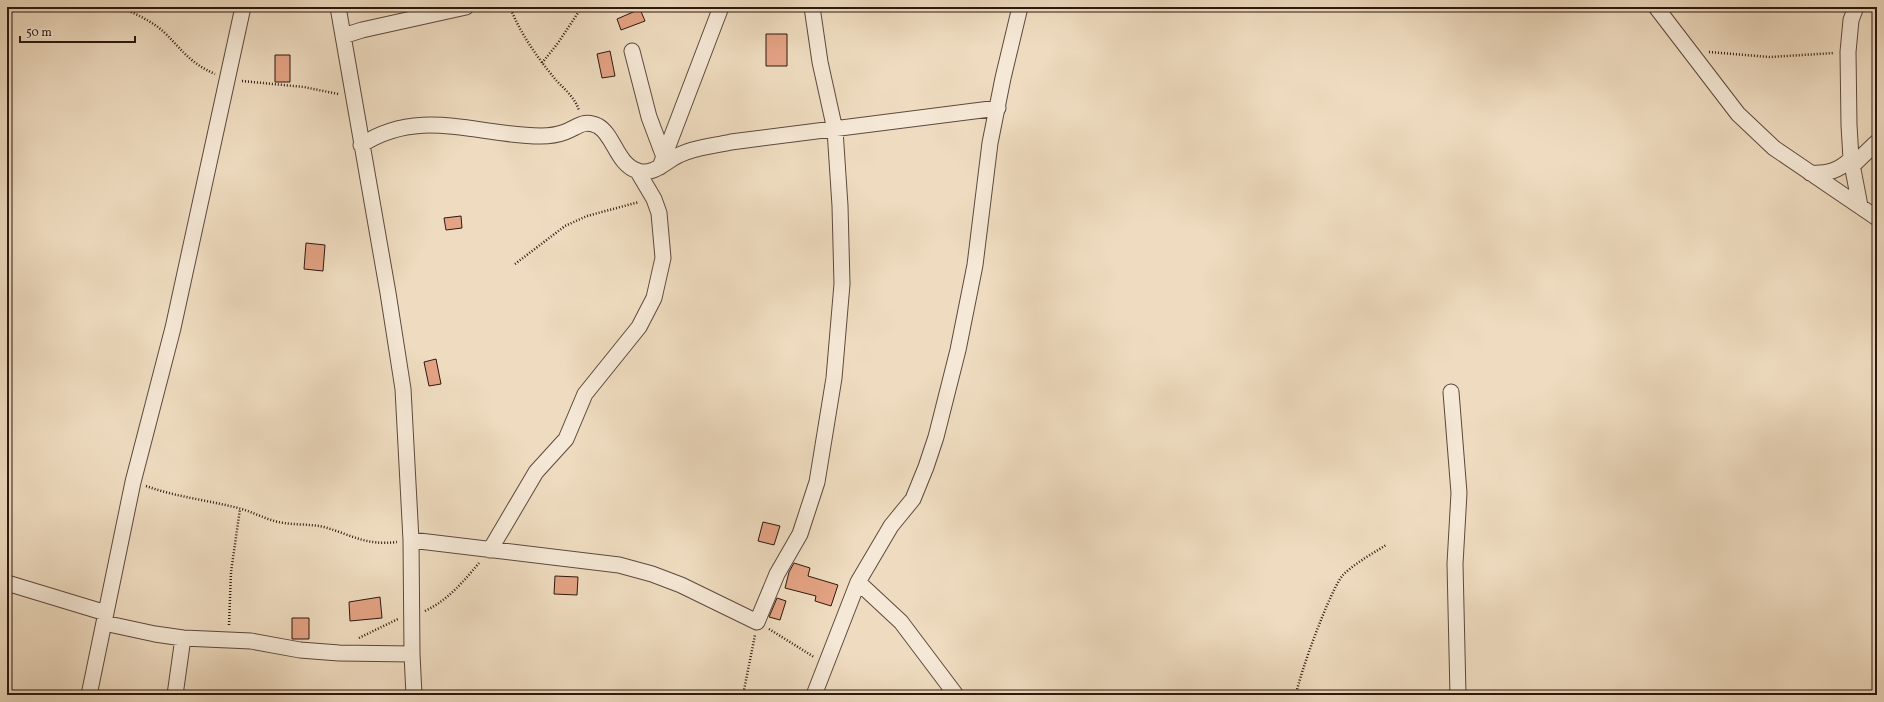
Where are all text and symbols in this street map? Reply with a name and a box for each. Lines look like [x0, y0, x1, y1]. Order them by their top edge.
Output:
scale bar [20, 18, 135, 44]
text: 50 m [26, 25, 52, 41]

